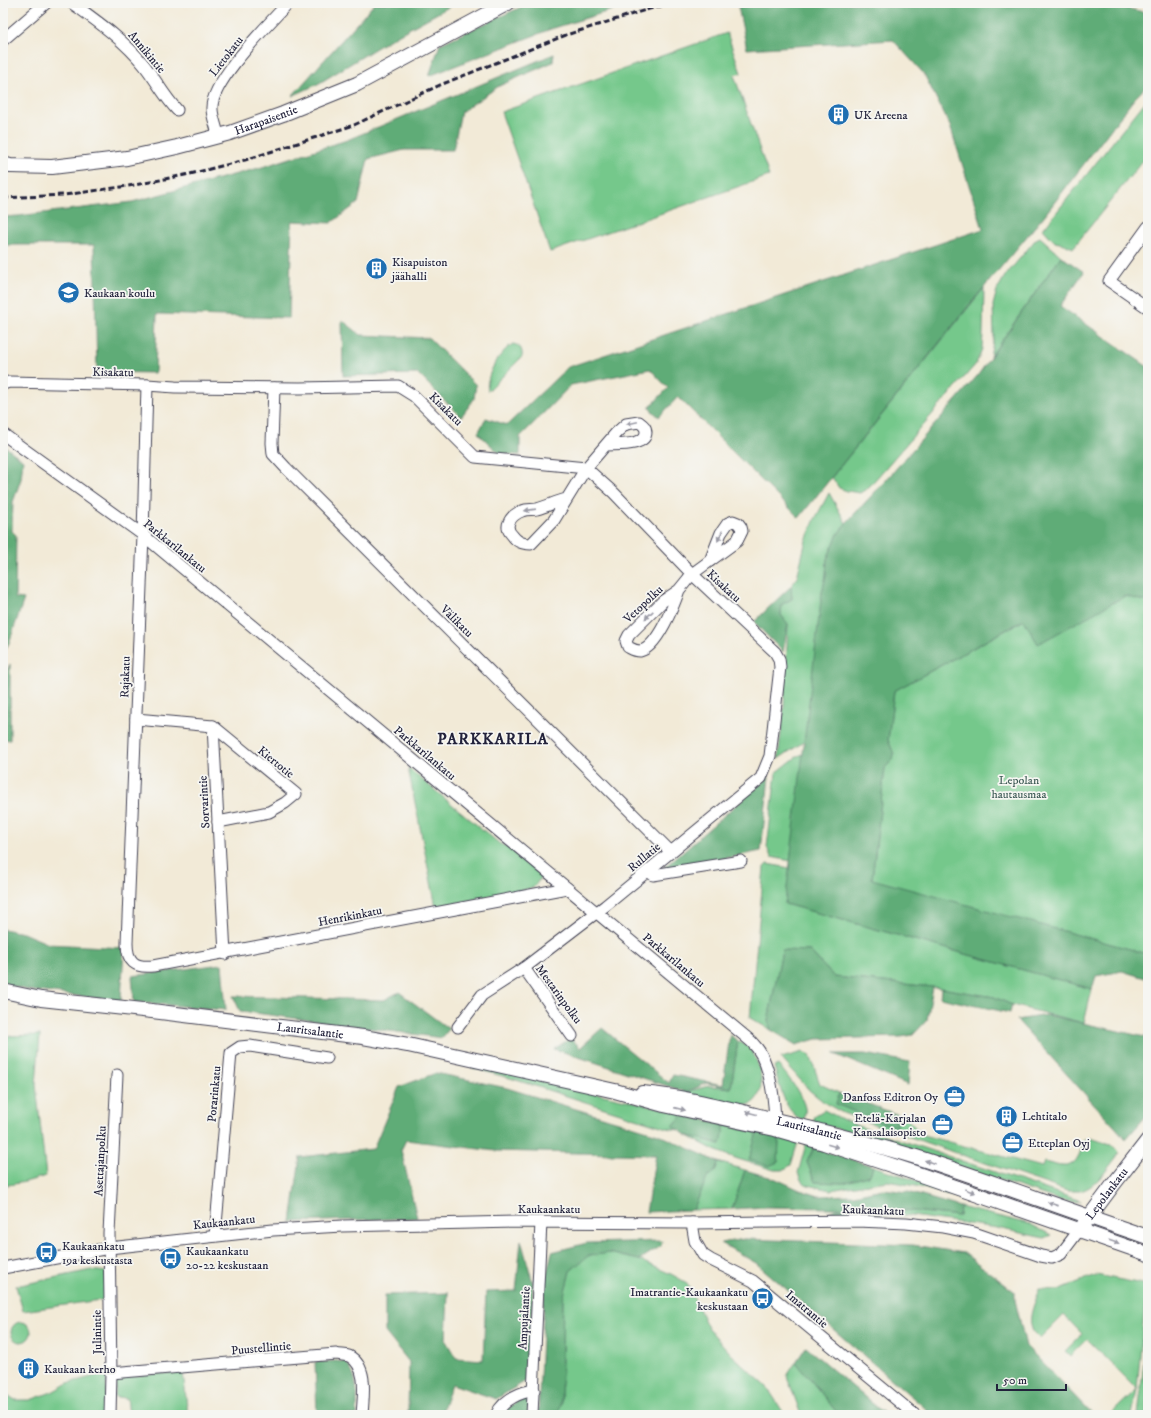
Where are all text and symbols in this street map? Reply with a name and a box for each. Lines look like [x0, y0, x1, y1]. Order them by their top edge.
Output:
street label: Annikintie [125, 28, 169, 76]
street label: Lietokatu [206, 33, 247, 79]
street label: Harapaisentie [232, 102, 300, 139]
building icon: UK Areena [825, 102, 851, 128]
place label: UK Areena [854, 108, 909, 123]
place label: Kisapuiston jäähalli [390, 255, 448, 284]
building icon: Kisapuiston jäähalli [363, 256, 389, 282]
school or university icon: Kaukaan koulu [55, 280, 81, 306]
place label: Kaukaan koulu [84, 286, 155, 301]
street label: Kisakatu [92, 365, 134, 380]
street label: Kisakatu [426, 389, 466, 429]
one-way arrow [626, 420, 639, 426]
one-way arrow [524, 507, 536, 513]
street label: Parkkarilankatu [140, 516, 209, 576]
one-way arrow [717, 530, 723, 542]
street label: Kisakatu [703, 567, 744, 606]
street label: Vetopolku [620, 582, 666, 627]
street label: Välikatu [436, 601, 476, 641]
one-way arrow [644, 610, 654, 620]
street label: Rajakatu [117, 656, 134, 698]
street label: Parkkarilankatu [390, 723, 459, 784]
district label: PARKKARILA [437, 729, 549, 749]
street label: Kiertotie [254, 743, 297, 782]
park label: Lepolan hautausmaa [991, 773, 1047, 802]
street label: Sorvarintie [196, 775, 213, 829]
street label: Rullatie [625, 839, 664, 875]
street label: Henrikinkatu [317, 903, 383, 930]
street label: Parkkarilankatu [639, 930, 708, 991]
street label: Mestarinpolku [532, 962, 585, 1027]
street label: Lauritsalantie [276, 1019, 344, 1043]
street label: Porarinkatu [205, 1065, 224, 1123]
office icon: Danfoss Editron Oy [941, 1084, 967, 1110]
place label: Danfoss Editron Oy [843, 1090, 938, 1105]
building icon: Lehtitalo [993, 1103, 1019, 1129]
one-way arrow [674, 1107, 686, 1113]
place label: Lehtitalo [1022, 1109, 1067, 1124]
one-way arrow [744, 1110, 757, 1116]
place label: Etelä-Karjalan Kansalaisopisto [853, 1111, 927, 1140]
office icon: Etelä-Karjalan Kansalaisopisto [929, 1112, 955, 1138]
street label: Lauritsalantie [775, 1114, 843, 1144]
street label: Asettajanpolku [91, 1125, 110, 1197]
office icon: Etteplan Oyj [1000, 1130, 1026, 1156]
place label: Etteplan Oyj [1028, 1136, 1090, 1151]
one-way arrow [828, 1143, 840, 1149]
one-way arrow [924, 1159, 936, 1165]
street label: Lepolankatu [1083, 1165, 1132, 1223]
one-way arrow [964, 1189, 976, 1195]
one-way arrow [1047, 1201, 1059, 1207]
street label: Kaukaankatu [518, 1202, 580, 1217]
street label: Kaukaankatu [842, 1202, 905, 1219]
street label: Kaukaankatu [192, 1212, 256, 1233]
place label: Kaukaankatu 19a keskustasta [62, 1239, 133, 1268]
one-way arrow [1108, 1239, 1120, 1245]
bus stop icon: Kaukaankatu 19a keskustasta [34, 1240, 60, 1266]
place label: Kaukaankatu 20-22 keskustaan [186, 1244, 269, 1273]
bus stop icon: Kaukaankatu 20-22 keskustaan [157, 1245, 183, 1271]
place label: Imatrantie-Kaukaankatu keskustaan [630, 1285, 749, 1314]
street label: Ampujalantie [515, 1286, 534, 1350]
bus stop icon: Imatrantie-Kaukaankatu keskustaan [750, 1286, 776, 1312]
street label: Imatrantie [782, 1287, 831, 1331]
street label: Julinintie [90, 1310, 105, 1355]
street label: Puustellintie [231, 1338, 292, 1359]
building icon: Kaukaan kerho [16, 1356, 42, 1382]
place label: Kaukaan kerho [44, 1362, 116, 1377]
scale bar [997, 1366, 1066, 1392]
text: 50 m [1003, 1373, 1027, 1388]

